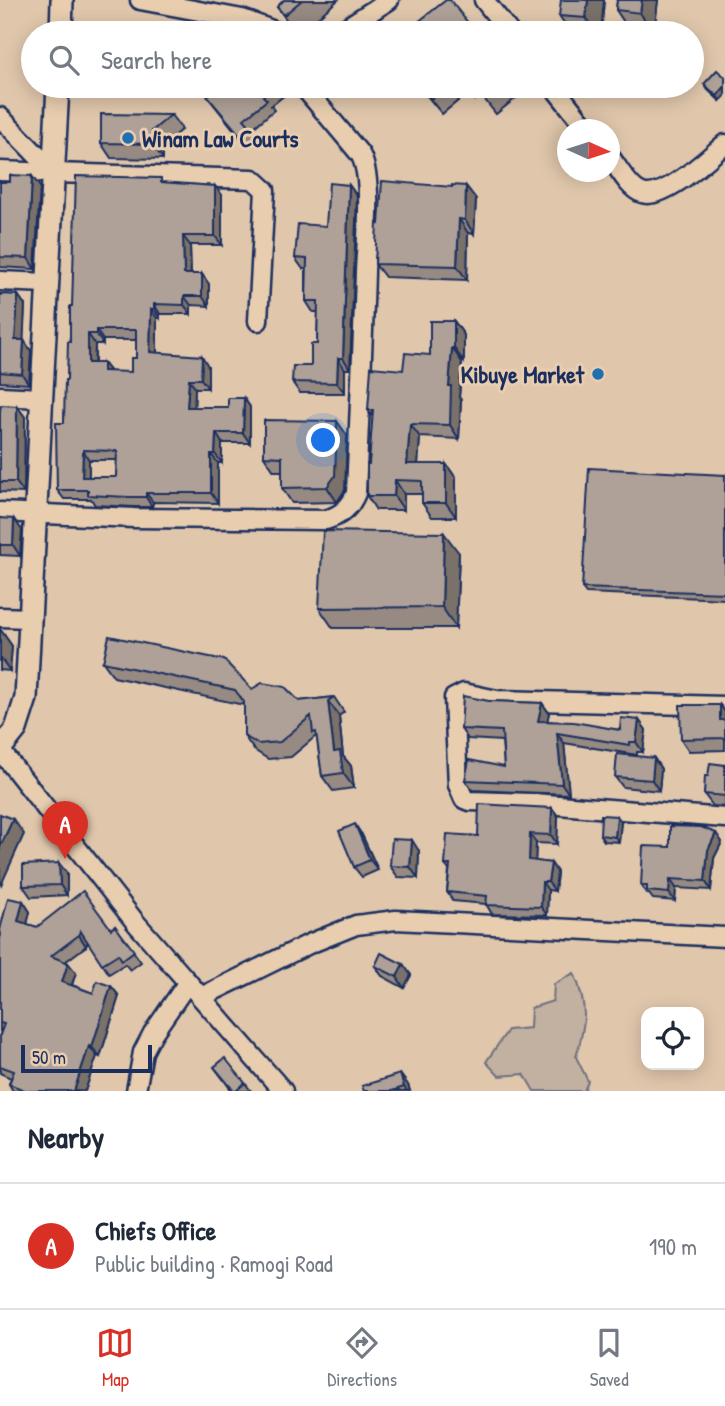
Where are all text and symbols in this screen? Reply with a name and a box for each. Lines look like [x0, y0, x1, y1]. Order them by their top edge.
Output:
search box [21, 21, 704, 98]
icon: search [45, 41, 83, 79]
text: Search here [101, 42, 212, 77]
north arrow [557, 119, 620, 182]
place label: Winam Law Courts [142, 122, 298, 154]
marker: Winam Law Courts [120, 130, 136, 146]
place label: Kibuye Market [461, 358, 585, 391]
marker: Kibuye Market [590, 366, 606, 382]
your location [306, 423, 340, 457]
pin: A [42, 801, 88, 859]
map controls [641, 1007, 704, 1070]
button: locate [641, 1007, 704, 1070]
scale bar [21, 1042, 152, 1074]
text: 50 m [32, 1044, 66, 1070]
text: Nearby [28, 1117, 104, 1157]
text: Chiefs Office [95, 1213, 216, 1248]
text: A [45, 1231, 57, 1262]
text: 190 m [649, 1231, 697, 1262]
text: Public building · Ramogi Road [95, 1248, 333, 1279]
tab: Map [96, 1324, 134, 1392]
tab: Directions [327, 1324, 397, 1392]
tab: Saved [590, 1324, 629, 1392]

